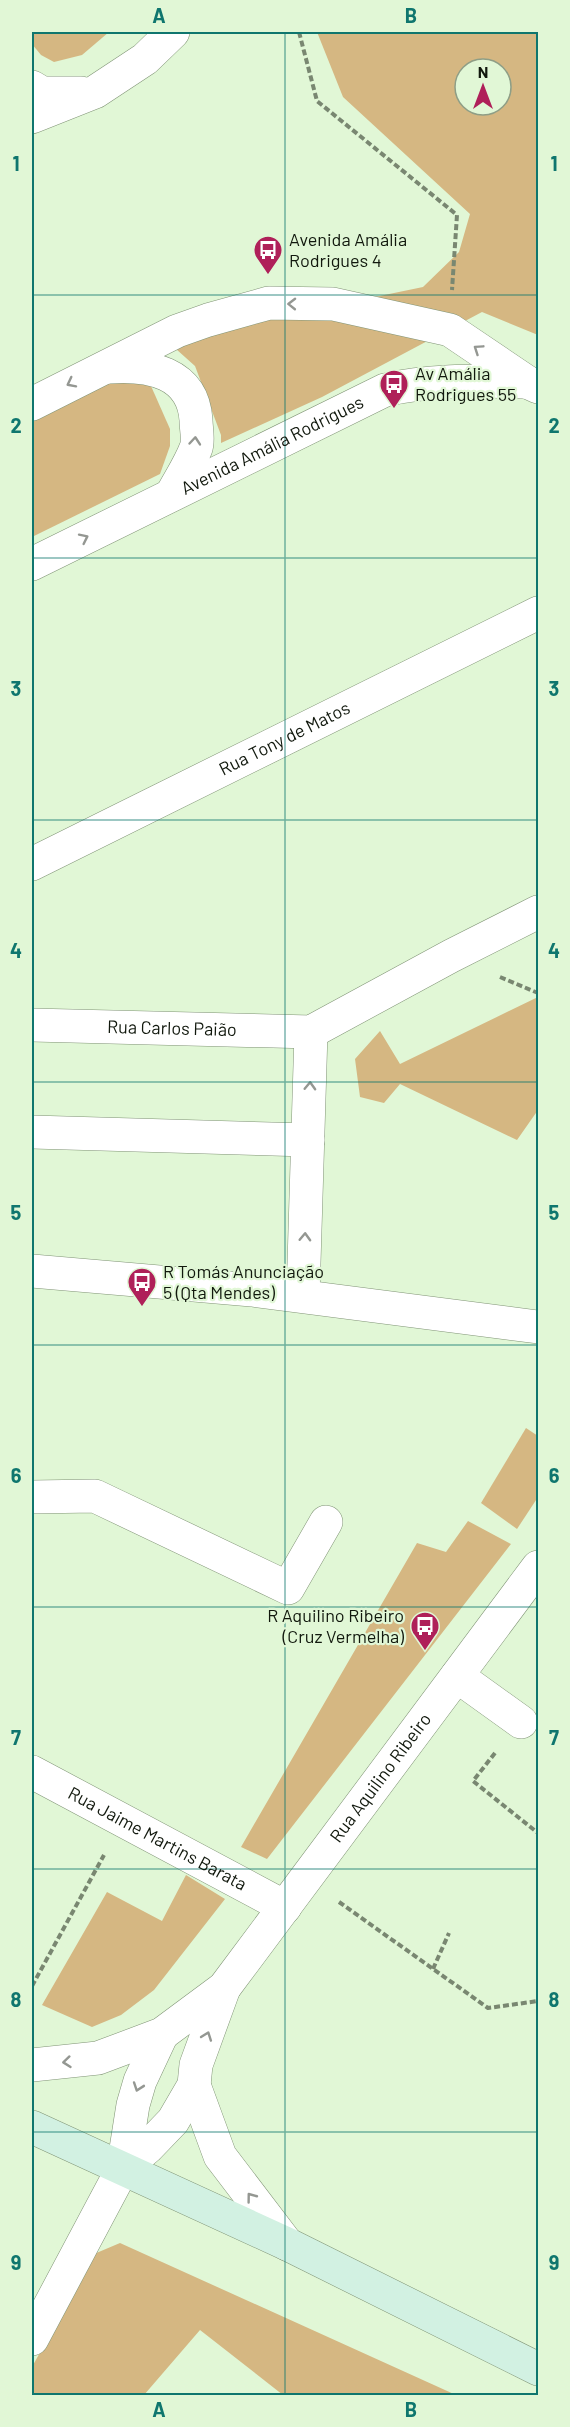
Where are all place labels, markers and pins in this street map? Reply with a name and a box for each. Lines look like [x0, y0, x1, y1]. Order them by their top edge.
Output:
place label: Avenida Amália Rodrigues 4 [289, 228, 407, 271]
bus stop icon: Avenida Amália Rodrigues 4 [252, 234, 284, 276]
place label: Av Amália Rodrigues 55 [415, 362, 516, 405]
bus stop icon: Av Amália Rodrigues 55 [378, 368, 410, 410]
place label: R Tomás Anunciação 5 (Qta Mendes) [163, 1260, 324, 1303]
bus stop icon: R Tomás Anunciação 5 (Qta Mendes) [126, 1266, 158, 1308]
place label: R Aquilino Ribeiro (Cruz Vermelha) [267, 1604, 404, 1647]
bus stop icon: R Aquilino Ribeiro (Cruz Vermelha) [409, 1610, 441, 1652]

